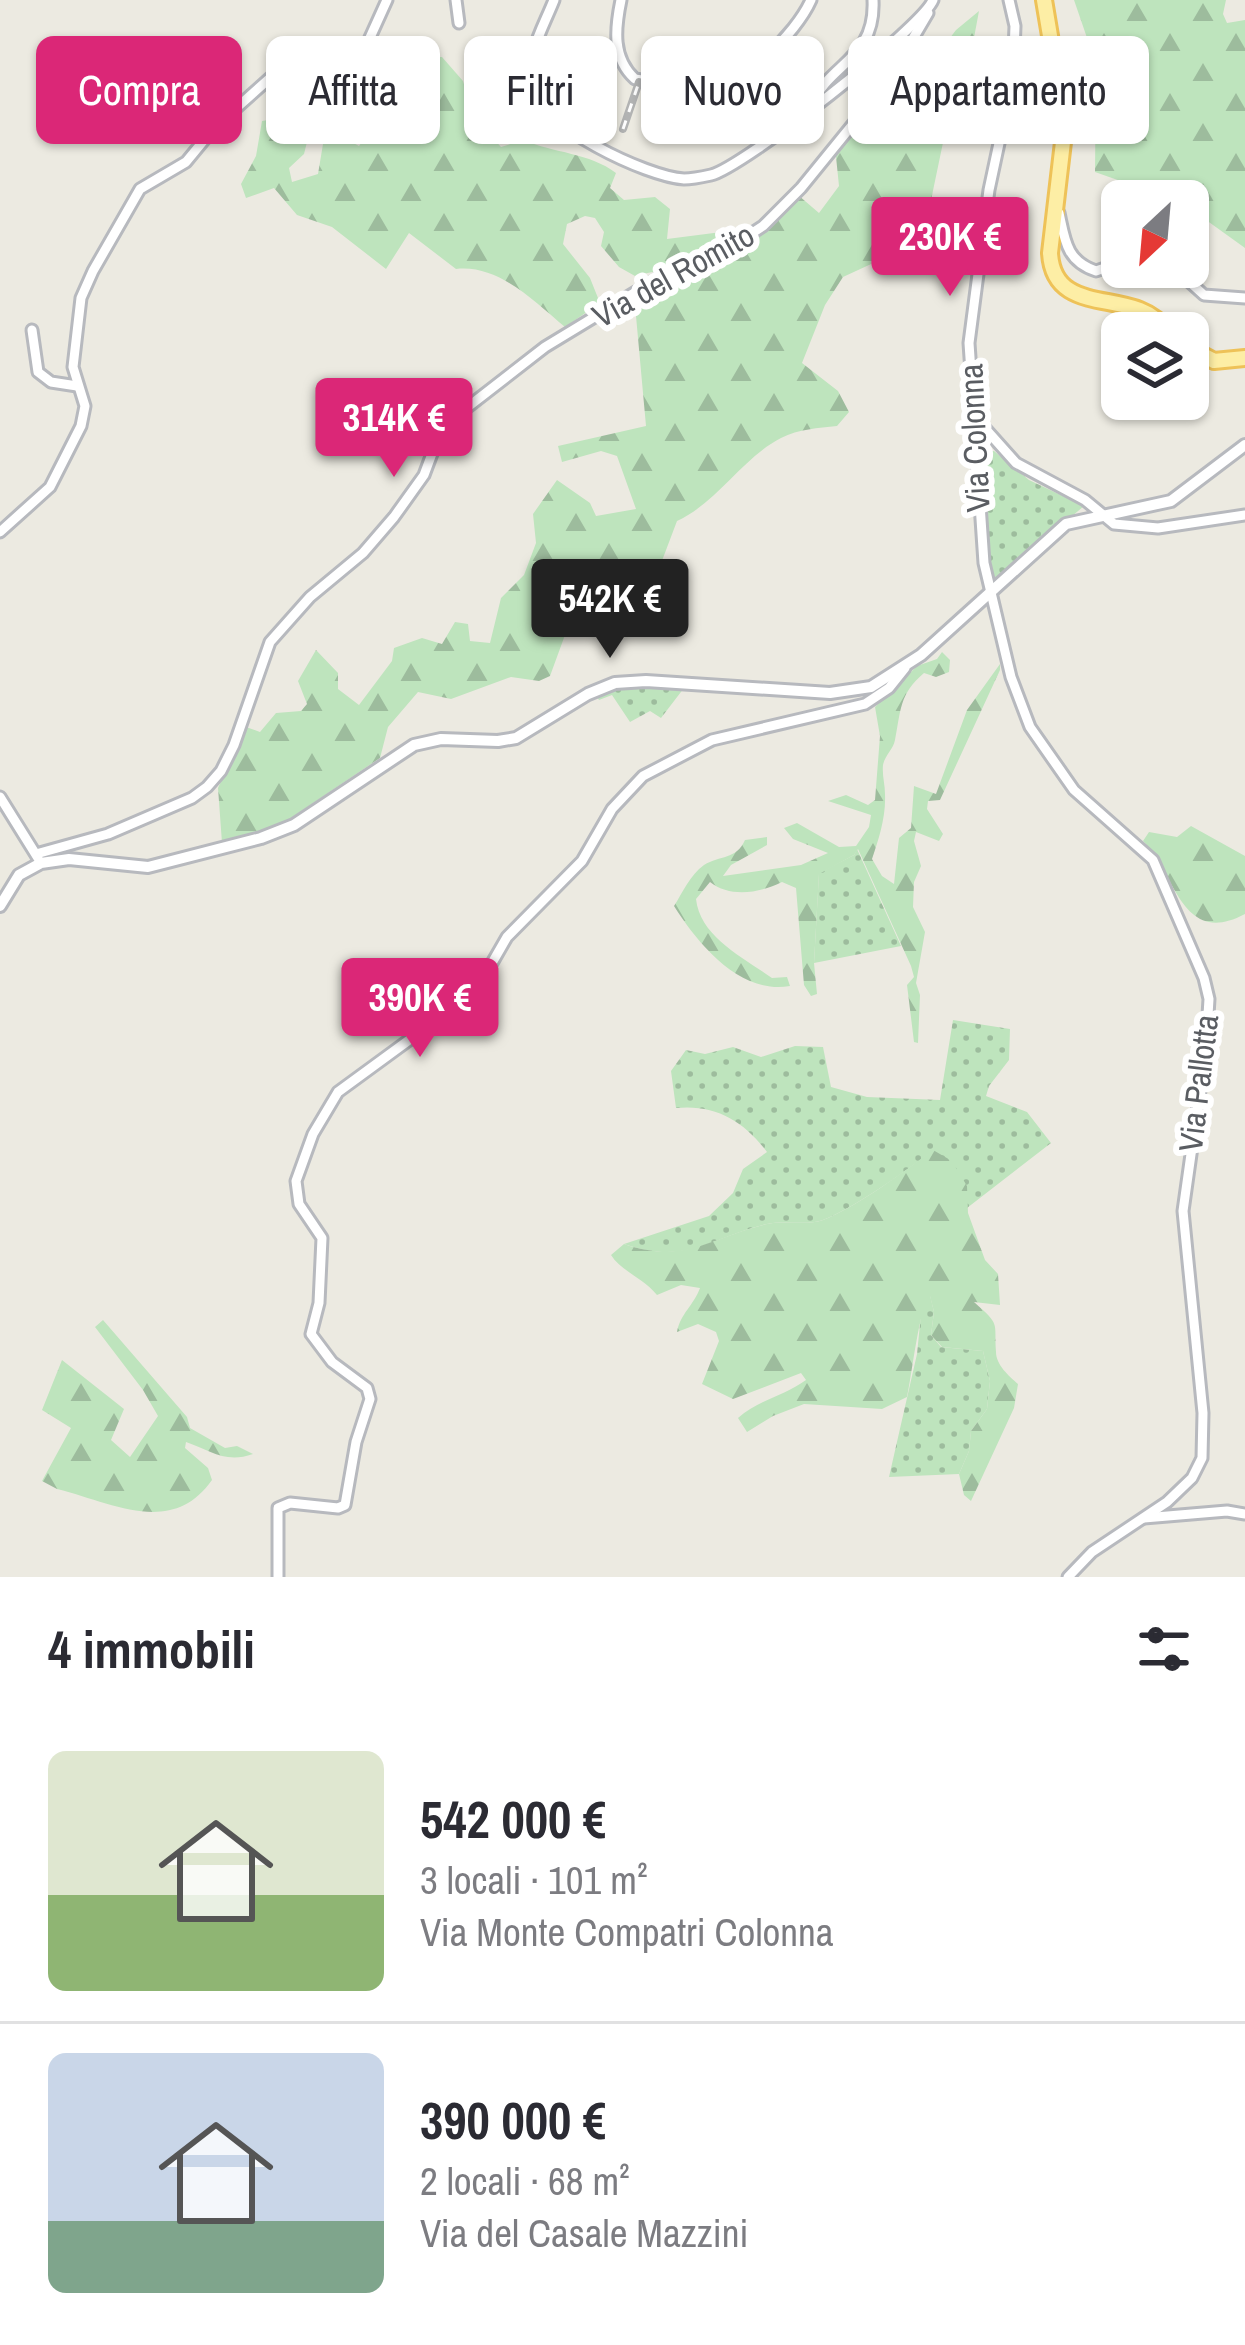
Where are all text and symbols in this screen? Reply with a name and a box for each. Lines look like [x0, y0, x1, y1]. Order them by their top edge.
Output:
chip: Compra [36, 36, 242, 144]
chip: Affitta [266, 36, 440, 144]
chip: Filtri [464, 36, 617, 144]
chip: Nuovo [641, 36, 824, 144]
chip: Appartamento [848, 36, 1149, 144]
north arrow [1101, 180, 1209, 288]
map controls [1101, 180, 1209, 420]
pin: 230K € [852, 197, 1048, 299]
text: 230K € [898, 210, 1002, 262]
street label: Via del Romito [584, 212, 762, 338]
button: layers [1101, 312, 1209, 420]
street label: Via Colonna [948, 363, 1000, 513]
pin: 314K € [296, 378, 492, 480]
text: 314K € [342, 391, 446, 443]
pin: 542K € [512, 559, 708, 661]
text: 542K € [558, 572, 662, 624]
pin: 390K € [322, 958, 518, 1060]
text: 390K € [368, 971, 472, 1023]
street label: Via Pallotta [1168, 1012, 1228, 1154]
text: 4 immobili [48, 1615, 255, 1684]
icon: filters [1131, 1616, 1197, 1682]
text: 542 000 € [420, 1785, 606, 1854]
icon: home [144, 1799, 288, 1943]
text: 3 locali · 101 m² [420, 1854, 648, 1906]
text: Via Monte Compatri Colonna [420, 1906, 834, 1958]
text: 390 000 € [420, 2086, 606, 2155]
icon: home [144, 2101, 288, 2245]
text: 2 locali · 68 m² [420, 2155, 630, 2207]
text: Via del Casale Mazzini [420, 2207, 748, 2259]

